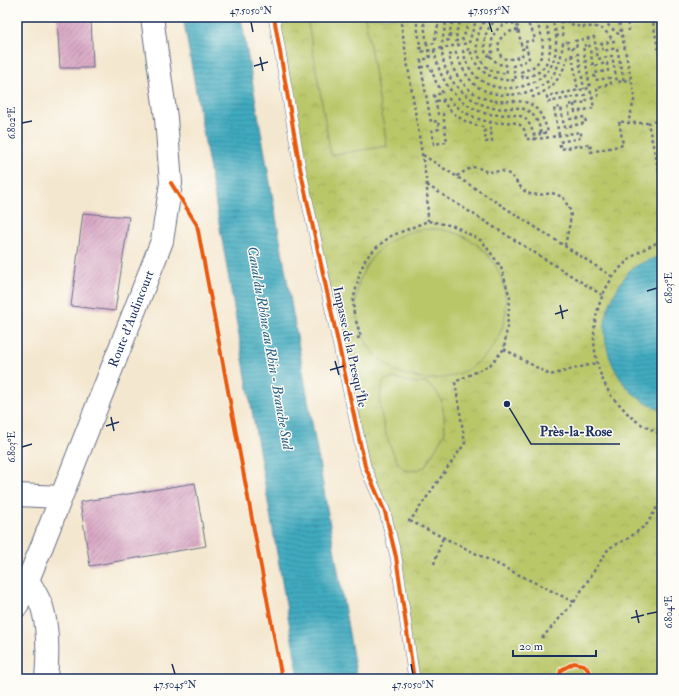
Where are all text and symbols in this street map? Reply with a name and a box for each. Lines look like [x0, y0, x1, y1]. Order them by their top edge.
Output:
text: 47.5050°N [230, 5, 272, 17]
text: 47.5055°N [468, 5, 510, 17]
text: 6.802°E [6, 107, 18, 139]
water label: Canal du Rhône au Rhin - Branche Sud [244, 245, 296, 452]
street label: Route d'Audincourt [105, 268, 158, 370]
text: 6.803°E [663, 272, 675, 304]
street label: Impasse de la Presqu'Île [328, 285, 372, 410]
callout: Près-la-Rose [531, 418, 620, 444]
text: Près-la-Rose [540, 423, 612, 440]
text: 6.803°E [6, 431, 18, 463]
text: 6.804°E [663, 596, 675, 628]
scale bar [513, 632, 596, 658]
text: 20 m [519, 639, 544, 654]
text: 47.5045°N [154, 679, 197, 691]
text: 47.5050°N [392, 679, 434, 691]

